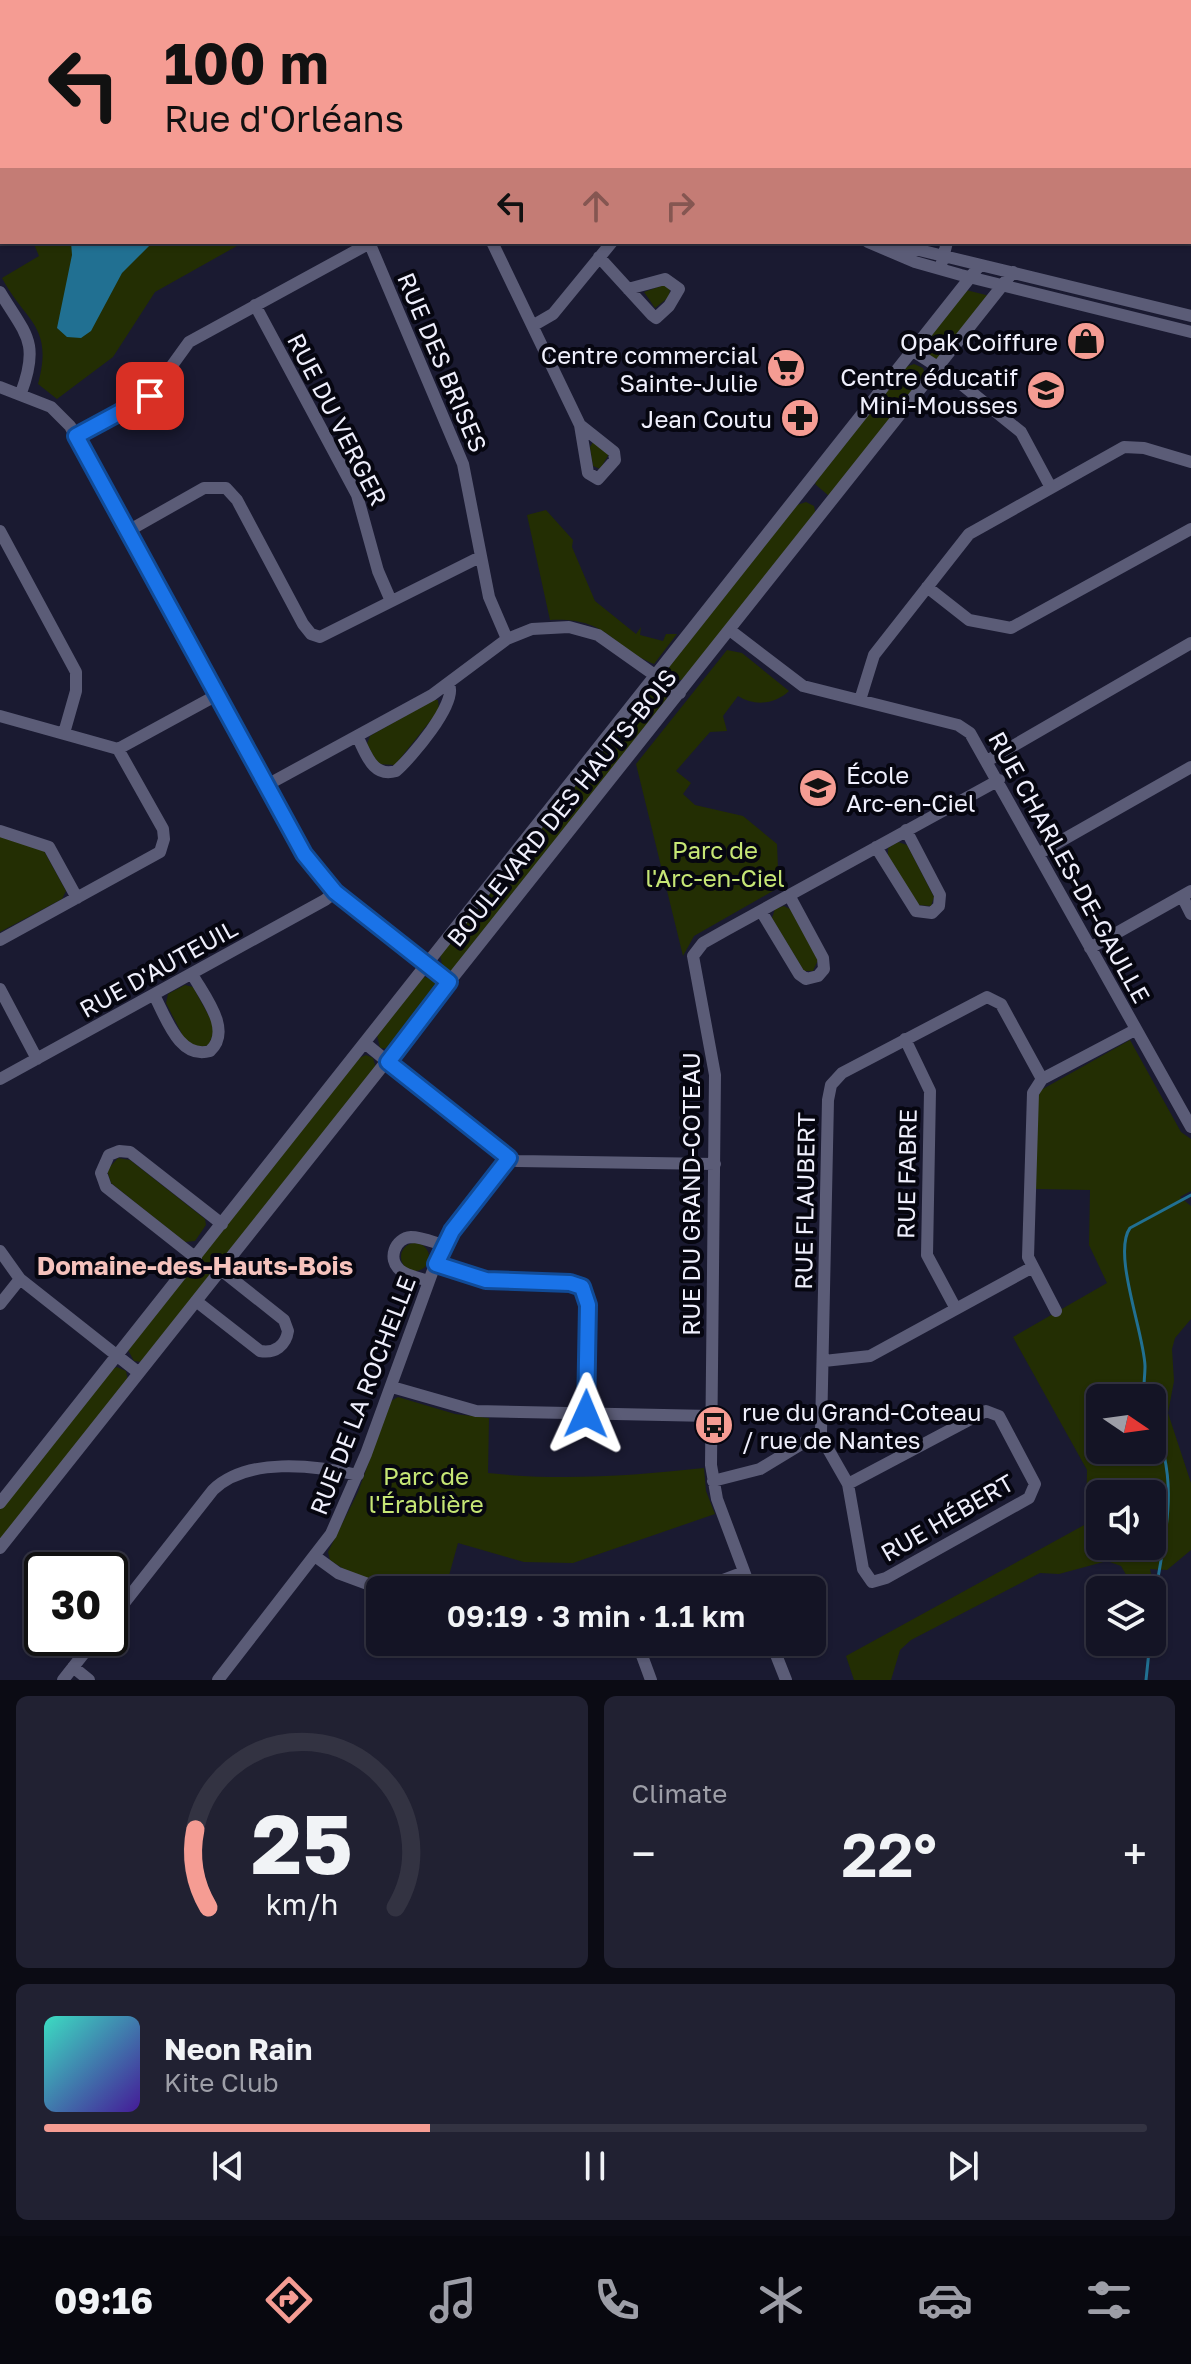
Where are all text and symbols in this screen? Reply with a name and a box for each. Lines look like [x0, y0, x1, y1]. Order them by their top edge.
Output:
text: 100 m [164, 29, 329, 96]
icon: left [32, 32, 136, 136]
text: Rue d'Orléans [164, 97, 404, 140]
icon: left [490, 184, 534, 228]
icon: ahead [574, 184, 618, 228]
icon: right [658, 184, 702, 228]
street label: RUE DES BRISES [392, 268, 494, 456]
shop icon: Opak Coiffure [1065, 320, 1107, 362]
place label: Opak Coiffure [900, 327, 1058, 356]
street label: RUE DU VERGER [282, 328, 394, 510]
place label: Centre commercial Sainte-Julie [541, 340, 758, 397]
supermarket icon: Centre commercial Sainte-Julie [765, 347, 807, 389]
pin [116, 362, 184, 430]
place label: Centre éducatif Mini-Mousses [840, 362, 1018, 419]
school or university icon: Centre éducatif Mini-Mousses [1025, 369, 1067, 411]
icon: arrive [128, 374, 172, 418]
pharmacy icon: Jean Coutu [779, 397, 821, 439]
place label: Jean Coutu [641, 404, 772, 433]
street label: BOULEVARD DES HAUTS-BOIS [440, 662, 682, 952]
street label: RUE CHARLES-DE-GAULLE [983, 726, 1157, 1008]
place label: École Arc-en-Ciel [846, 760, 976, 817]
school or university icon: École Arc-en-Ciel [797, 767, 839, 809]
park label: Parc de l'Arc-en-Ciel [645, 835, 785, 892]
street label: RUE D'AUTEUIL [74, 913, 242, 1023]
street label: RUE DU GRAND-COTEAU [676, 1052, 705, 1336]
street label: RUE FABRE [890, 1109, 922, 1239]
street label: RUE FLAUBERT [788, 1112, 820, 1290]
district label: Domaine-des-Hauts-Bois [37, 1250, 353, 1281]
street label: RUE DE LA ROCHELLE [303, 1271, 421, 1519]
position arrow [544, 1372, 628, 1456]
north arrow [1086, 1384, 1166, 1464]
map controls [1086, 1384, 1166, 1656]
place label: rue du Grand-Coteau / rue de Nantes [742, 1397, 982, 1454]
bus stop icon: rue du Grand-Coteau / rue de Nantes [693, 1404, 735, 1446]
park label: Parc de l'Érablière [368, 1461, 484, 1518]
street label: RUE HÉBERT [875, 1467, 1019, 1567]
button: sound [1086, 1480, 1166, 1560]
speed limit sign: 30 [24, 1552, 128, 1656]
button: layers [1086, 1576, 1166, 1656]
text: 09:19 · 3 min · 1.1 km [447, 1598, 745, 1634]
text: Climate [632, 1778, 727, 1809]
text: 25 [251, 1792, 353, 1892]
text: 22° [842, 1818, 937, 1890]
text: − [632, 1827, 656, 1880]
text: + [1123, 1827, 1147, 1880]
text: km/h [265, 1887, 338, 1921]
text: Neon Rain [164, 2031, 312, 2067]
text: Kite Club [164, 2067, 279, 2098]
icon: previous [206, 2144, 250, 2188]
icon: pause [573, 2144, 617, 2188]
icon: next [941, 2144, 985, 2188]
icon: directions [261, 2272, 317, 2328]
icon: music [425, 2272, 481, 2328]
icon: phone [589, 2272, 645, 2328]
icon: climate [753, 2272, 809, 2328]
icon: car [917, 2272, 973, 2328]
icon: filters [1081, 2272, 1137, 2328]
text: 09:16 [54, 2279, 153, 2322]

